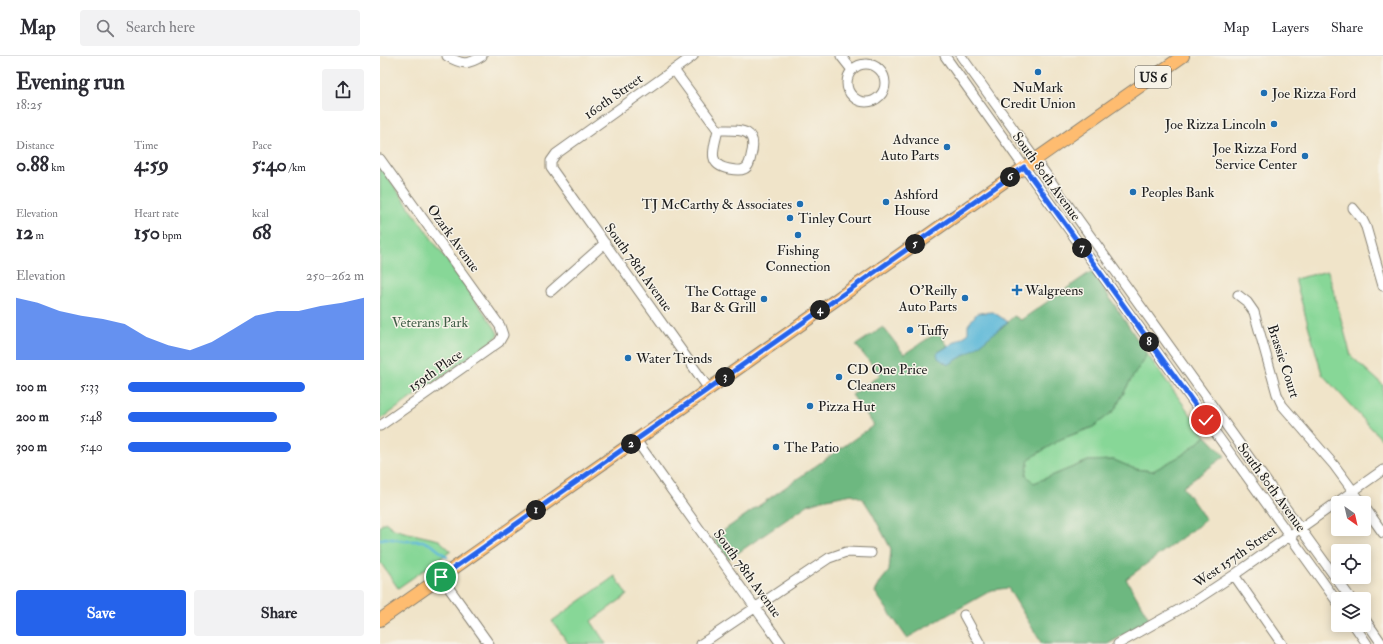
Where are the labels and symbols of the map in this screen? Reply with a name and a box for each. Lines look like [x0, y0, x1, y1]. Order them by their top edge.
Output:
road number: US 6 [1135, 66, 1171, 88]
marker: NuMark Credit Union [1033, 67, 1043, 77]
street label: 160th Street [581, 70, 646, 123]
place label: NuMark Credit Union [1000, 79, 1076, 112]
place label: Joe Rizza Ford [1271, 85, 1356, 102]
marker: Joe Rizza Ford [1259, 88, 1269, 98]
place label: Joe Rizza Lincoln [1164, 116, 1266, 133]
marker: Joe Rizza Lincoln [1269, 119, 1279, 129]
street label: South 80th Avenue [1009, 129, 1085, 224]
place label: Advance Auto Parts [880, 131, 939, 164]
place label: Joe Rizza Ford Service Center [1212, 140, 1298, 173]
marker: Advance Auto Parts [942, 142, 952, 152]
marker: Joe Rizza Ford Service Center [1300, 151, 1310, 161]
pin: 6 [1000, 167, 1020, 187]
place label: Peoples Bank [1141, 184, 1215, 202]
place label: Ashford House [893, 186, 938, 219]
marker: Peoples Bank [1128, 187, 1138, 197]
place label: TJ McCarthy & Associates [642, 196, 792, 214]
marker: Ashford House [881, 197, 891, 207]
marker: TJ McCarthy & Associates [795, 199, 805, 209]
street label: Ozark Avenue [423, 201, 484, 275]
place label: Tinley Court [798, 210, 872, 228]
marker: Tinley Court [785, 213, 795, 223]
street label: South 78th Avenue [601, 220, 676, 315]
marker: Fishing Connection [793, 230, 803, 240]
pin: 5 [905, 234, 925, 254]
pin: 7 [1072, 238, 1092, 258]
place label: Fishing Connection [765, 242, 831, 275]
place label: O'Reilly Auto Parts [898, 282, 958, 315]
place label: Walgreens [1024, 282, 1083, 299]
place label: The Cottage Bar & Grill [685, 283, 756, 316]
marker: Walgreens [1012, 285, 1022, 295]
marker: O'Reilly Auto Parts [960, 293, 970, 303]
marker: The Cottage Bar & Grill [759, 294, 769, 304]
pin: 4 [810, 300, 830, 320]
park label: Veterans Park [392, 314, 468, 331]
place label: Tuffy [918, 322, 949, 340]
street label: Brassie Court [1264, 322, 1304, 400]
marker: Tuffy [905, 325, 915, 335]
pin: 8 [1139, 332, 1159, 352]
street label: 159th Place [405, 346, 466, 395]
place label: Water Trends [635, 350, 712, 367]
marker: Water Trends [623, 353, 633, 363]
place label: CD One Price Cleaners [847, 361, 928, 394]
pin: 3 [715, 367, 735, 387]
marker: CD One Price Cleaners [834, 372, 844, 382]
place label: Pizza Hut [818, 398, 876, 415]
marker: Pizza Hut [805, 401, 815, 411]
pin [1189, 403, 1223, 437]
pin: 2 [621, 434, 641, 454]
place label: The Patio [784, 439, 839, 456]
street label: South 80th Avenue [1234, 440, 1310, 535]
marker: The Patio [771, 442, 781, 452]
north arrow [1331, 496, 1371, 536]
pin: 1 [526, 500, 546, 520]
street label: West 157th Street [1190, 521, 1280, 592]
street label: South 78th Avenue [710, 526, 785, 621]
pin [424, 560, 458, 594]

